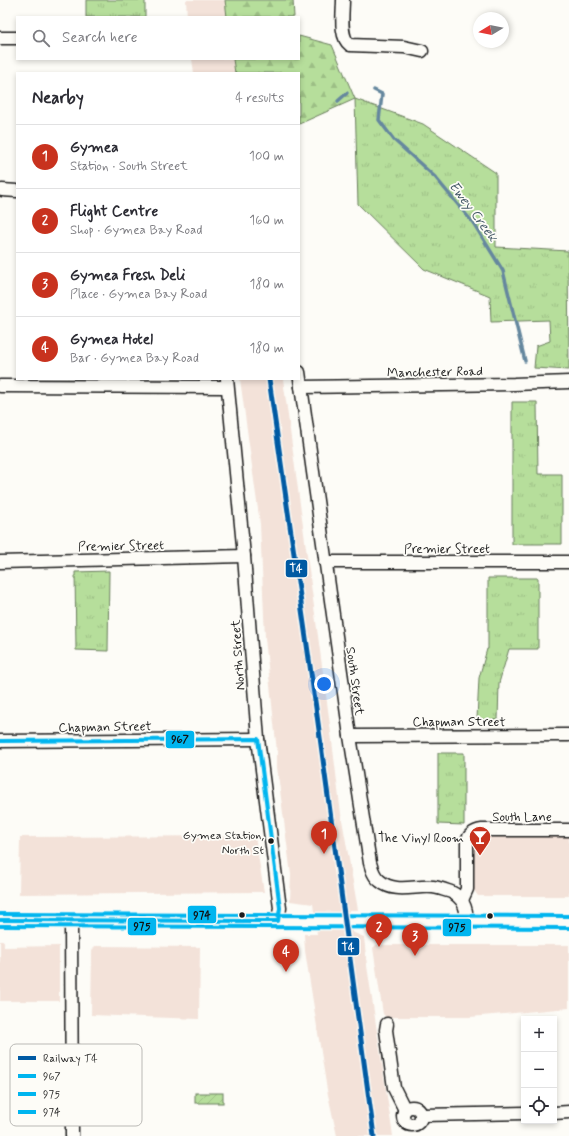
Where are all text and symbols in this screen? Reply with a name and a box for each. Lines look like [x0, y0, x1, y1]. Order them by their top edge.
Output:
north arrow [473, 12, 509, 48]
search box [16, 16, 300, 60]
icon: search [30, 27, 52, 49]
text: Search here [62, 28, 138, 48]
text: Nearby [32, 87, 84, 109]
text: 4 results [235, 90, 284, 107]
text: Gymea [70, 138, 119, 158]
text: 1 [42, 148, 48, 165]
text: 100 m [249, 148, 284, 165]
text: Station · South Street [70, 158, 188, 175]
water label: Ewey Creek [445, 178, 502, 246]
text: Flight Centre [70, 202, 158, 222]
text: 2 [42, 212, 48, 229]
text: 160 m [249, 212, 284, 229]
text: Shop · Gymea Bay Road [70, 222, 202, 239]
text: Gymea Fresh Deli [70, 266, 185, 286]
text: 3 [42, 276, 48, 293]
text: 180 m [249, 276, 284, 293]
text: Place · Gymea Bay Road [70, 286, 207, 303]
text: Gymea Hotel [70, 330, 153, 350]
text: 4 [41, 340, 49, 357]
text: 180 m [249, 340, 284, 357]
text: Bar · Gymea Bay Road [70, 350, 199, 367]
street label: Manchester Road [387, 363, 483, 382]
street label: Premier Street [78, 537, 164, 556]
street label: Premier Street [404, 541, 490, 558]
line badge: T4 [285, 559, 308, 578]
text: T4 [290, 562, 303, 576]
street label: North Street [228, 619, 249, 691]
street label: South Street [341, 646, 368, 717]
your location [314, 674, 334, 694]
street label: Chapman Street [412, 714, 506, 731]
street label: Chapman Street [58, 718, 152, 737]
line badge: 967 [165, 730, 195, 749]
text: 967 [171, 733, 190, 747]
street label: South Lane [492, 809, 552, 826]
pin: 1 [311, 821, 337, 854]
bar icon: The Vinyl Room [467, 824, 493, 857]
place label: Gymea Station, North St [183, 828, 265, 859]
place label: The Vinyl Room [378, 830, 464, 847]
marker: Gymea Station, North St [266, 836, 276, 846]
line badge: 974 [187, 905, 217, 924]
text: 974 [193, 909, 211, 923]
unlabelled marker [237, 910, 247, 920]
unlabelled marker [485, 911, 495, 921]
pin: 2 [366, 914, 392, 947]
line badge: 975 [127, 917, 157, 936]
line badge: 975 [442, 918, 472, 937]
text: 975 [133, 920, 151, 934]
text: 975 [448, 921, 466, 935]
pin: 3 [402, 923, 428, 956]
line badge: T4 [337, 937, 360, 956]
pin: 4 [273, 939, 299, 972]
text: T4 [342, 941, 355, 955]
map controls [521, 1016, 557, 1124]
button: + [521, 1016, 557, 1052]
legend [10, 1044, 142, 1126]
text: Railway T4 [43, 1052, 98, 1066]
button: − [521, 1052, 557, 1088]
text: 967 [43, 1070, 61, 1084]
text: 975 [43, 1088, 60, 1102]
button: locate [521, 1088, 557, 1124]
text: 974 [43, 1106, 61, 1120]

